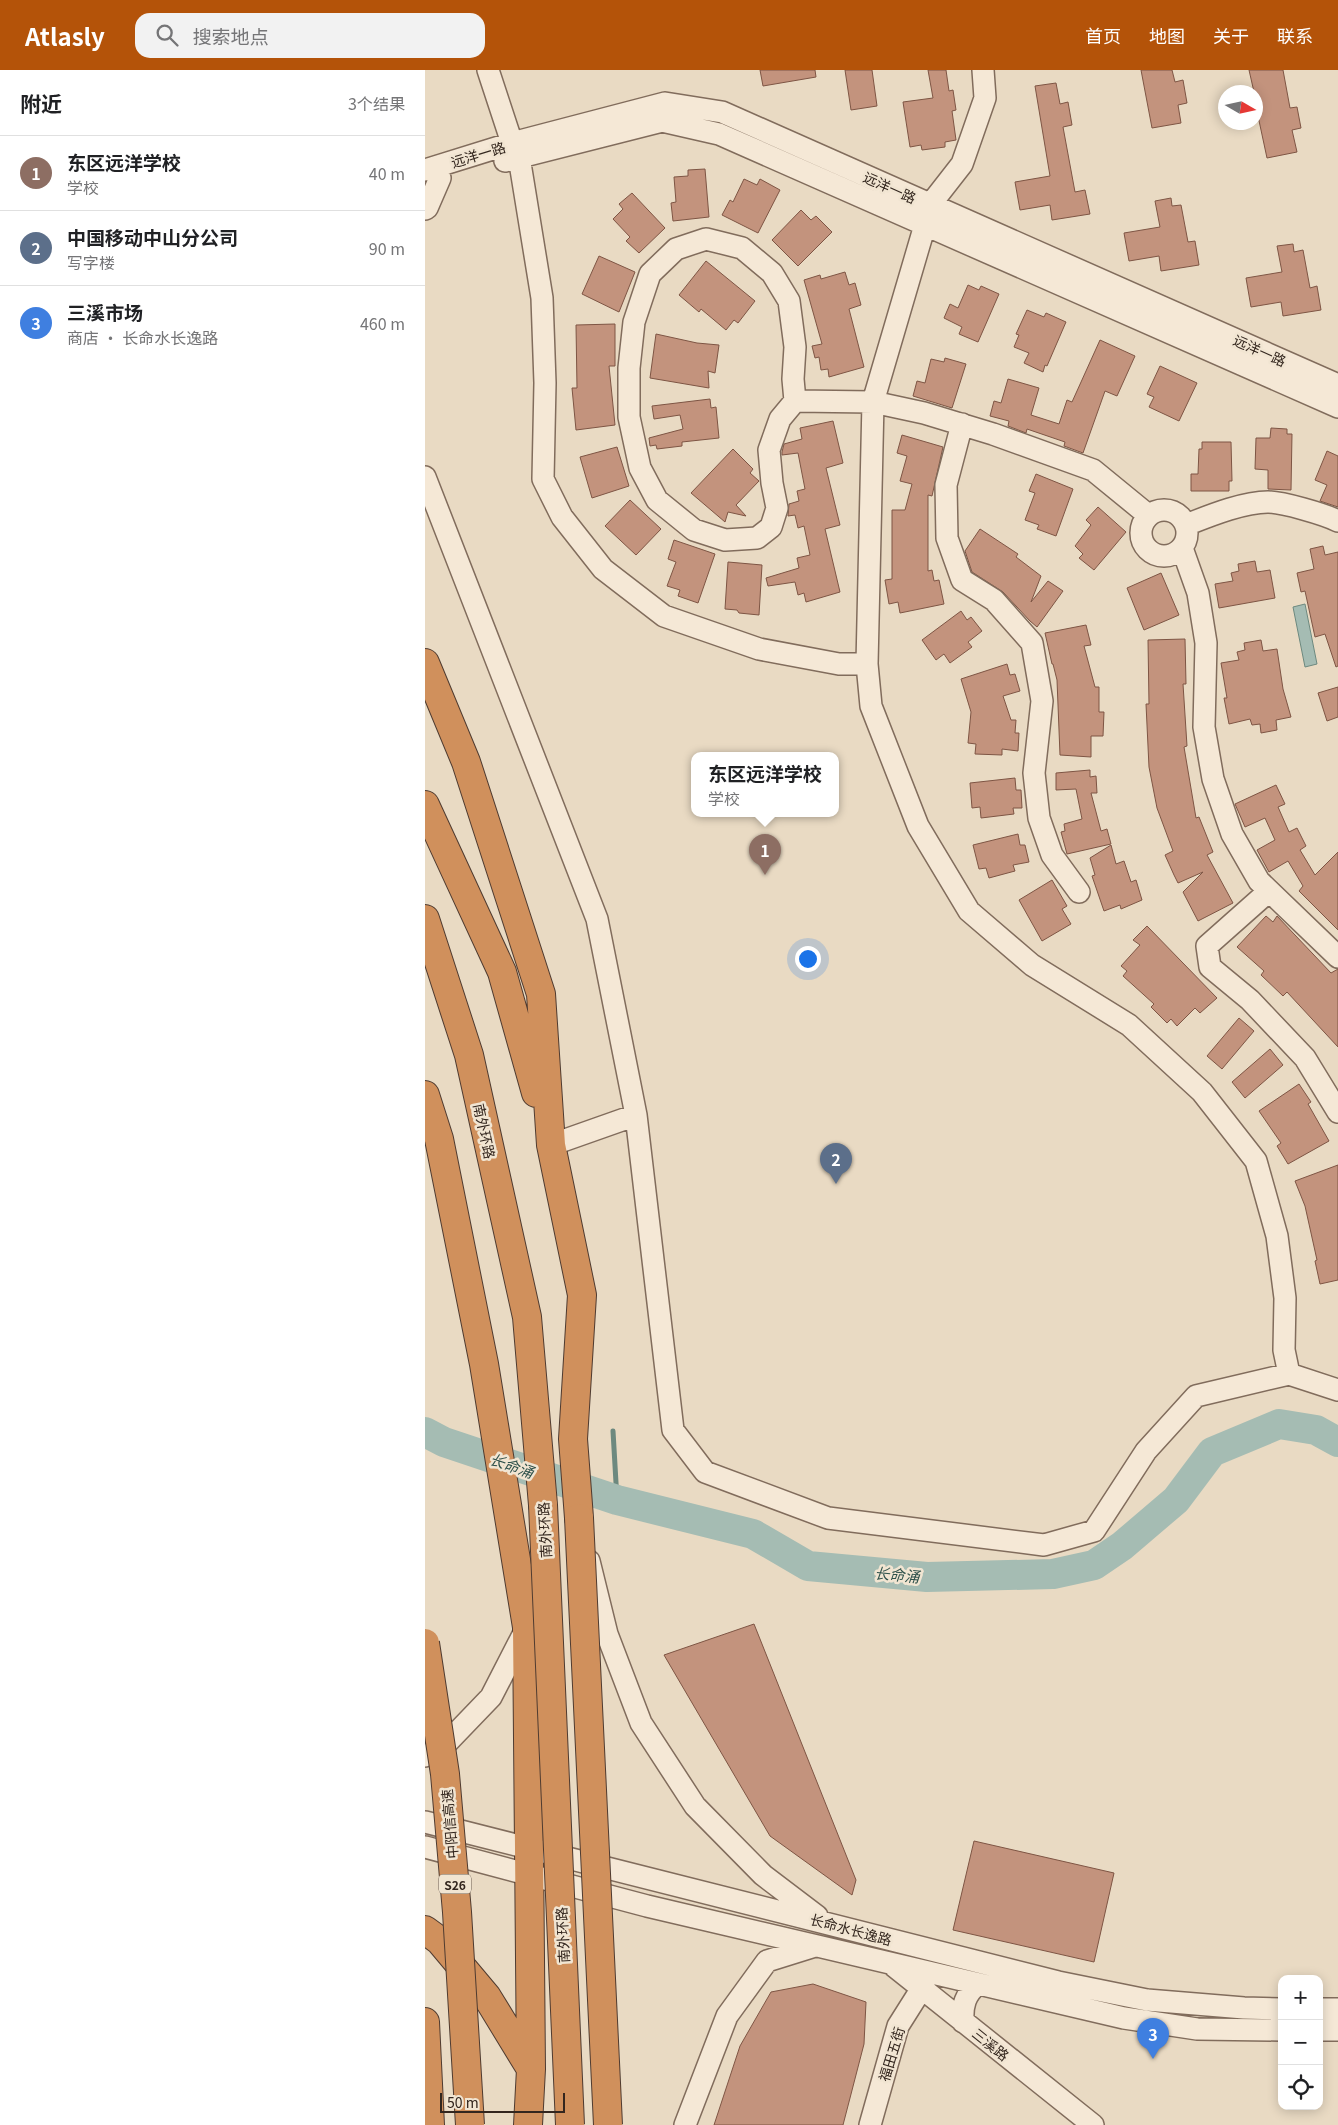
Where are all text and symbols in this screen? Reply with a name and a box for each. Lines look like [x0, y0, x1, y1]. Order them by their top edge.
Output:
search box [135, 13, 485, 58]
text: Atlasly [25, 18, 105, 53]
icon: search [153, 21, 181, 49]
text: 搜索地点 [193, 22, 269, 49]
text: 首页 [1085, 22, 1121, 48]
text: 地图 [1149, 22, 1185, 48]
text: 关于 [1213, 22, 1249, 48]
text: 联系 [1277, 22, 1313, 48]
north arrow [1218, 85, 1263, 130]
text: 附近 [20, 88, 62, 118]
text: 3个结果 [348, 91, 405, 115]
street label: 远洋一路 [448, 136, 508, 172]
text: 东区远洋学校 [67, 148, 181, 175]
text: 1 [31, 161, 41, 185]
text: 40 m [369, 161, 405, 185]
street label: 远洋一路 [860, 166, 920, 208]
text: 学校 [67, 175, 99, 199]
text: 中国移动中山分公司 [67, 223, 238, 250]
text: 2 [31, 236, 41, 260]
text: 90 m [369, 236, 405, 260]
text: 写字楼 [67, 250, 115, 274]
text: 三溪市场 [67, 298, 143, 325]
text: 3 [31, 311, 41, 335]
text: 460 m [360, 311, 405, 335]
text: 商店 · 长命水长逸路 [67, 325, 218, 349]
street label: 远洋一路 [1230, 329, 1290, 371]
popup [691, 752, 839, 817]
text: 东区远洋学校 [708, 759, 822, 786]
text: 学校 [708, 786, 740, 810]
pin: 1 [749, 834, 781, 875]
your location [795, 946, 821, 972]
street label: 南外环路 [469, 1102, 501, 1160]
pin: 2 [820, 1143, 852, 1184]
water label: 长命涌 [487, 1448, 539, 1483]
street label: 南外环路 [533, 1502, 555, 1558]
water label: 长命涌 [874, 1562, 922, 1587]
street label: 中阳信高速 [436, 1788, 462, 1860]
road number: S26 [439, 1875, 471, 1894]
street label: 南外环路 [551, 1907, 573, 1963]
street label: 长命水长逸路 [808, 1908, 894, 1950]
map controls [1278, 1975, 1323, 2110]
button: + [1278, 1975, 1323, 2020]
pin: 3 [1137, 2018, 1169, 2059]
button: − [1278, 2020, 1323, 2065]
street label: 三溪路 [968, 2023, 1014, 2065]
street label: 福田五街 [873, 2024, 909, 2084]
button: locate [1278, 2065, 1323, 2110]
scale bar [440, 2090, 565, 2113]
text: 50 m [447, 2092, 479, 2112]

